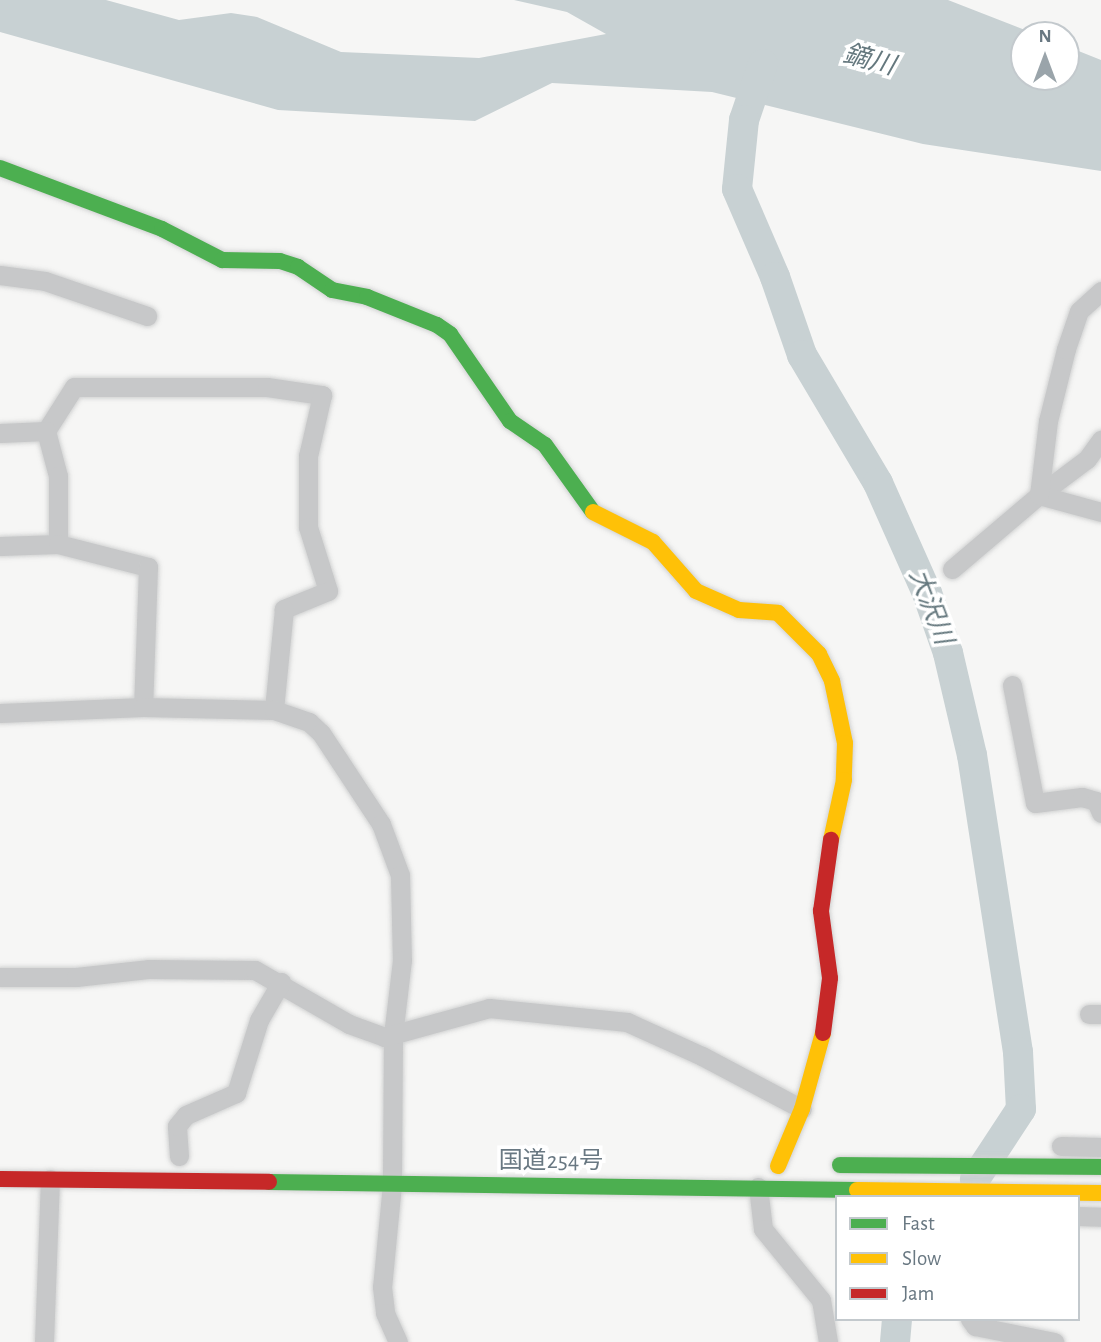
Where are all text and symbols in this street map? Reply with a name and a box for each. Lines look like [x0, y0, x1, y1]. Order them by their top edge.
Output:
north arrow [1010, 21, 1080, 91]
text: N [1038, 27, 1052, 46]
water label: 鏑川 [840, 39, 898, 83]
water label: 大沢川 [901, 565, 959, 649]
street label: 国道254号 [499, 1148, 603, 1176]
legend [835, 1195, 1080, 1321]
text: Fast [902, 1213, 935, 1234]
text: Slow [902, 1248, 941, 1269]
text: Jam [902, 1283, 934, 1304]

